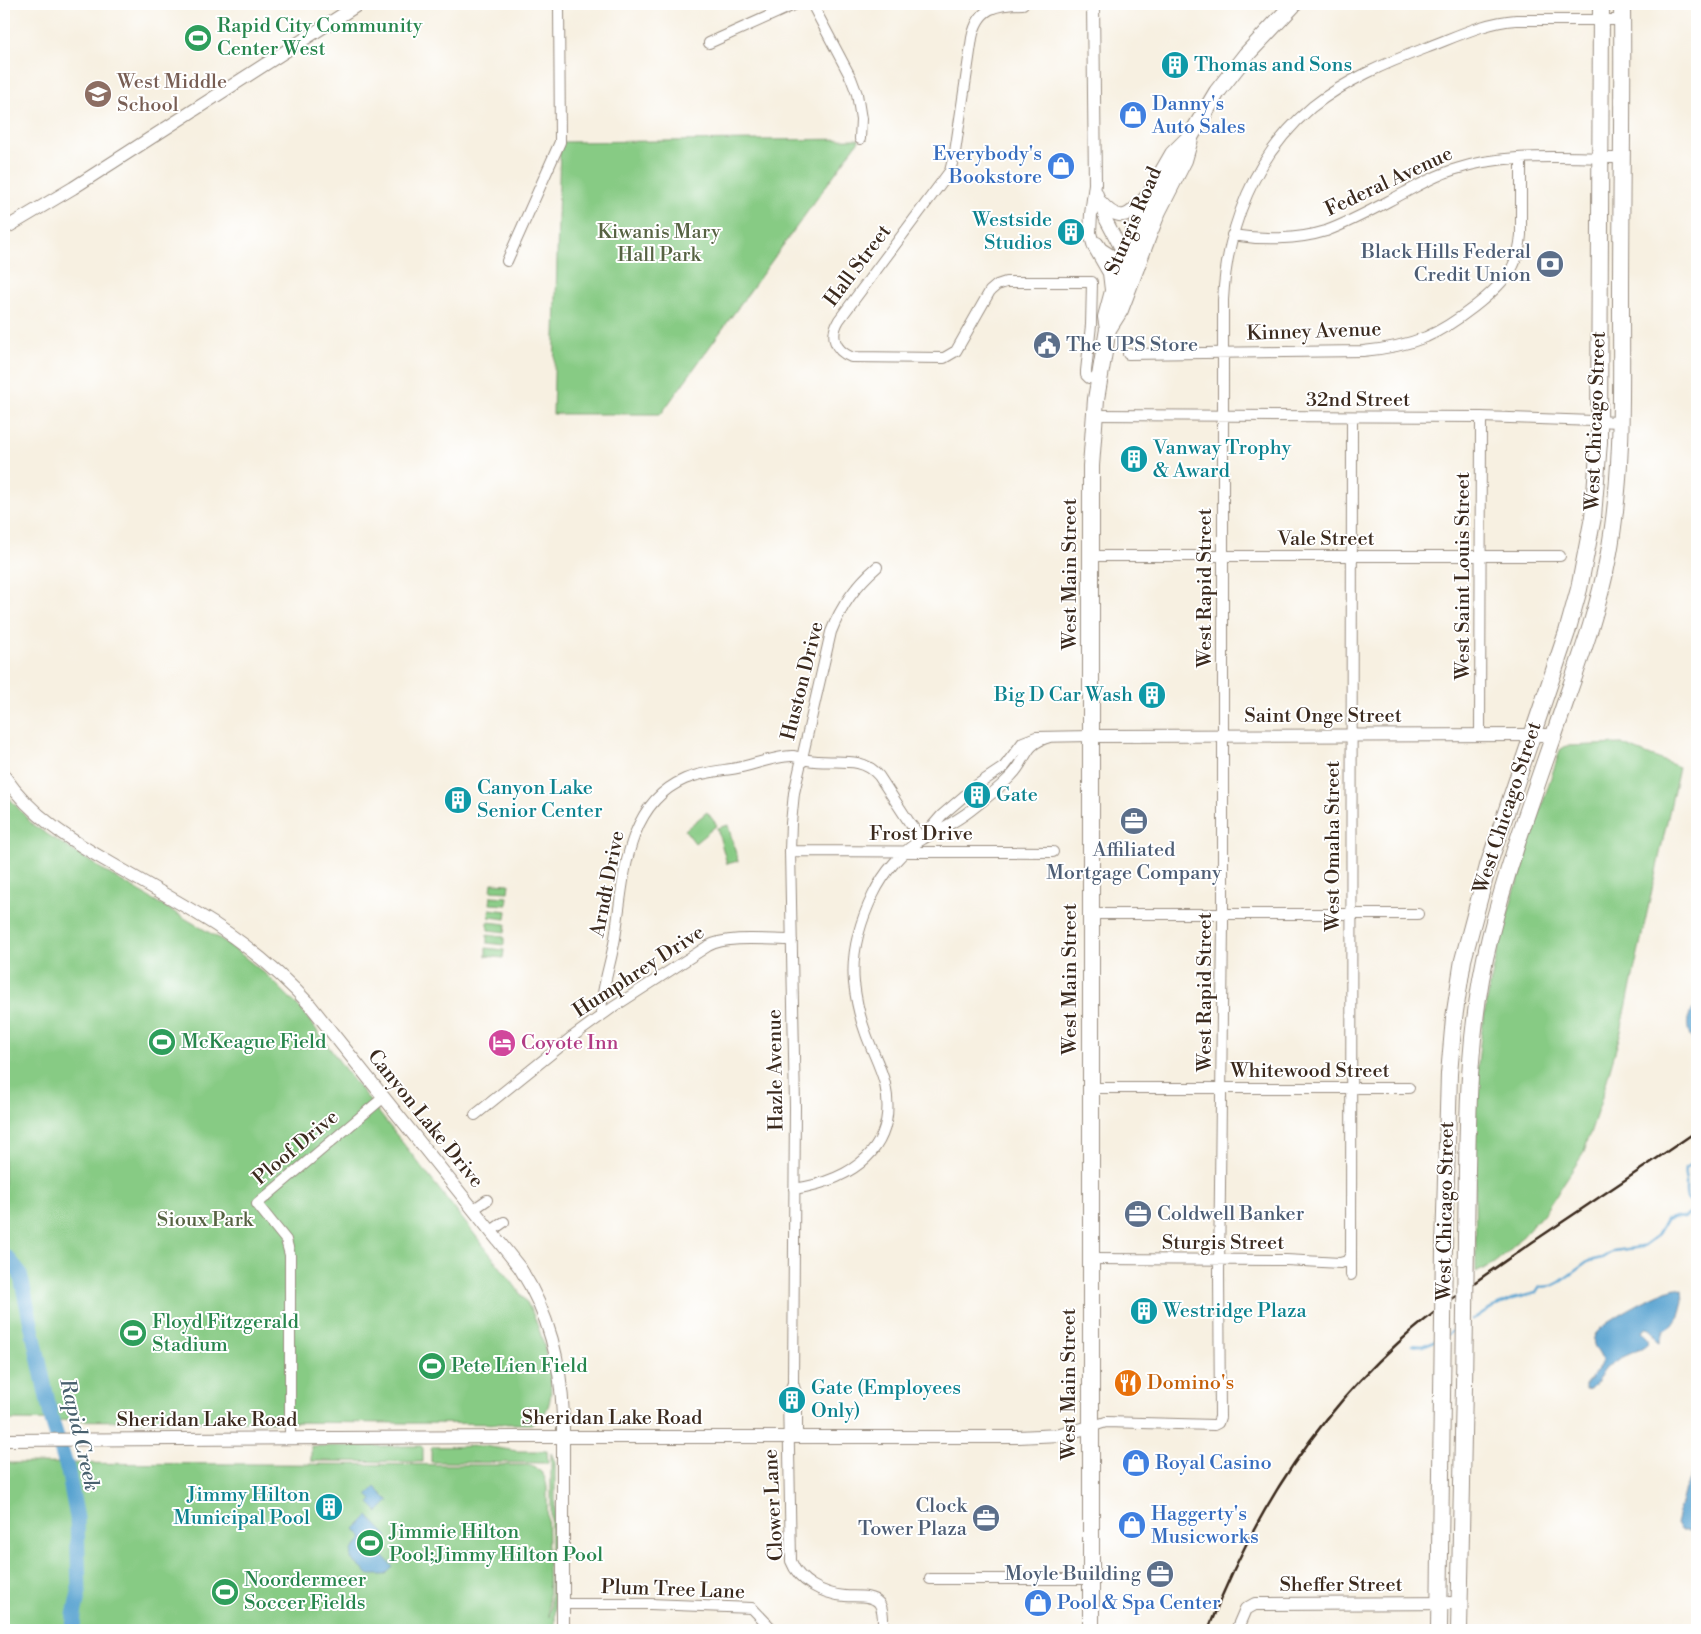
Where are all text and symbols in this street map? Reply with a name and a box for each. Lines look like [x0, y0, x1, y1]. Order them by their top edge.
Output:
place label: Rapid City Community Center West [217, 14, 423, 62]
sports icon: Rapid City Community Center West [183, 23, 213, 53]
building icon: Thomas and Sons [1160, 50, 1190, 80]
place label: Thomas and Sons [1194, 53, 1352, 78]
place label: West Middle School [116, 70, 227, 118]
school or university icon: West Middle School [83, 79, 113, 109]
place label: Danny's Auto Sales [1151, 92, 1246, 140]
shop icon: Danny's Auto Sales [1118, 100, 1148, 130]
place label: Everybody's Bookstore [933, 142, 1042, 190]
street label: Federal Avenue [1321, 142, 1457, 222]
shop icon: Everybody's Bookstore [1046, 151, 1076, 181]
street label: Sturgis Road [1100, 163, 1168, 279]
place label: Westside Studios [971, 208, 1052, 256]
building icon: Westside Studios [1056, 217, 1086, 247]
park label: Kiwanis Mary Hall Park [597, 220, 721, 268]
street label: Hall Street [819, 220, 897, 312]
place label: Black Hills Federal Credit Union [1360, 240, 1531, 288]
bank icon: Black Hills Federal Credit Union [1535, 249, 1565, 279]
street label: Kinney Avenue [1246, 317, 1382, 347]
public building icon: The UPS Store [1032, 330, 1062, 360]
street label: West Chicago Street [1580, 331, 1612, 512]
place label: The UPS Store [1066, 333, 1198, 358]
street label: 32nd Street [1306, 388, 1410, 413]
place label: Vanway Trophy & Award [1152, 436, 1291, 484]
building icon: Vanway Trophy & Award [1119, 444, 1149, 474]
street label: West Saint Louis Street [1451, 472, 1476, 681]
street label: West Main Street [1058, 498, 1083, 651]
street label: West Rapid Street [1193, 508, 1218, 669]
street label: Vale Street [1276, 527, 1375, 552]
street label: Huston Drive [776, 619, 830, 743]
building icon: Big D Car Wash [1137, 680, 1167, 710]
place label: Big D Car Wash [993, 683, 1133, 708]
street label: Saint Onge Street [1244, 704, 1402, 729]
street label: West Chicago Street [1468, 719, 1548, 898]
street label: West Omaha Street [1321, 761, 1346, 932]
place label: Canyon Lake Senior Center [477, 776, 603, 824]
building icon: Gate [962, 780, 992, 810]
place label: Gate [996, 783, 1038, 808]
building icon: Canyon Lake Senior Center [443, 785, 473, 815]
office icon: Affiliated Mortgage Company [1119, 806, 1149, 836]
street label: Frost Drive [869, 822, 973, 847]
street label: Arndt Drive [585, 829, 631, 940]
place label: Affiliated Mortgage Company [1046, 838, 1222, 886]
street label: West Main Street [1058, 903, 1083, 1056]
street label: West Rapid Street [1193, 912, 1218, 1073]
street label: Humphrey Drive [569, 920, 709, 1024]
street label: Hazle Avenue [762, 1009, 790, 1131]
sports icon: McKeague Field [147, 1027, 177, 1057]
hotel icon: Coyote Inn [487, 1028, 517, 1058]
place label: McKeague Field [181, 1030, 327, 1055]
place label: Coyote Inn [521, 1031, 619, 1056]
street label: Canyon Lake Drive [361, 1045, 489, 1193]
street label: Whitewood Street [1229, 1059, 1390, 1084]
street label: Ploof Drive [248, 1105, 344, 1191]
street label: West Chicago Street [1432, 1121, 1460, 1302]
office icon: Coldwell Banker [1123, 1199, 1153, 1229]
place label: Coldwell Banker [1157, 1202, 1305, 1227]
park label: Sioux Park [157, 1208, 255, 1233]
street label: Sturgis Street [1162, 1231, 1284, 1256]
building icon: Westridge Plaza [1129, 1296, 1159, 1326]
place label: Westridge Plaza [1162, 1299, 1308, 1324]
street label: West Main Street [1057, 1308, 1082, 1461]
place label: Floyd Fitzgerald Stadium [152, 1310, 300, 1358]
sports icon: Floyd Fitzgerald Stadium [118, 1318, 148, 1348]
sports icon: Pete Lien Field [417, 1351, 447, 1381]
place label: Pete Lien Field [451, 1354, 588, 1379]
restaurant icon: Domino's [1113, 1368, 1143, 1398]
place label: Domino's [1147, 1371, 1234, 1396]
water label: Rapid Creek [53, 1375, 105, 1494]
place label: Gate (Employees Only) [811, 1376, 961, 1424]
building icon: Gate (Employees Only) [777, 1385, 807, 1415]
street label: Sheridan Lake Road [522, 1406, 703, 1431]
street label: Sheridan Lake Road [117, 1408, 298, 1433]
street label: Clower Lane [759, 1448, 789, 1562]
shop icon: Royal Casino [1121, 1448, 1151, 1478]
place label: Royal Casino [1155, 1451, 1272, 1476]
place label: Jimmy Hilton Municipal Pool [173, 1483, 310, 1531]
building icon: Jimmy Hilton Municipal Pool [314, 1492, 344, 1522]
place label: Clock Tower Plaza [858, 1494, 969, 1542]
place label: Haggerty's Musicworks [1151, 1502, 1259, 1550]
office icon: Clock Tower Plaza [971, 1503, 1001, 1533]
shop icon: Haggerty's Musicworks [1117, 1510, 1147, 1540]
place label: Jimmie Hilton Pool;Jimmy Hilton Pool [388, 1520, 603, 1568]
sports icon: Jimmie Hilton Pool;Jimmy Hilton Pool [355, 1528, 385, 1558]
office icon: Moyle Building [1145, 1559, 1175, 1589]
place label: Moyle Building [1004, 1562, 1142, 1587]
place label: Noordermeer Soccer Fields [244, 1568, 367, 1616]
street label: Sheffer Street [1279, 1573, 1403, 1598]
street label: Plum Tree Lane [601, 1575, 745, 1605]
sports icon: Noordermeer Soccer Fields [210, 1577, 240, 1607]
shop icon: Pool & Spa Center [1023, 1588, 1053, 1618]
place label: Pool & Spa Center [1057, 1591, 1221, 1616]

